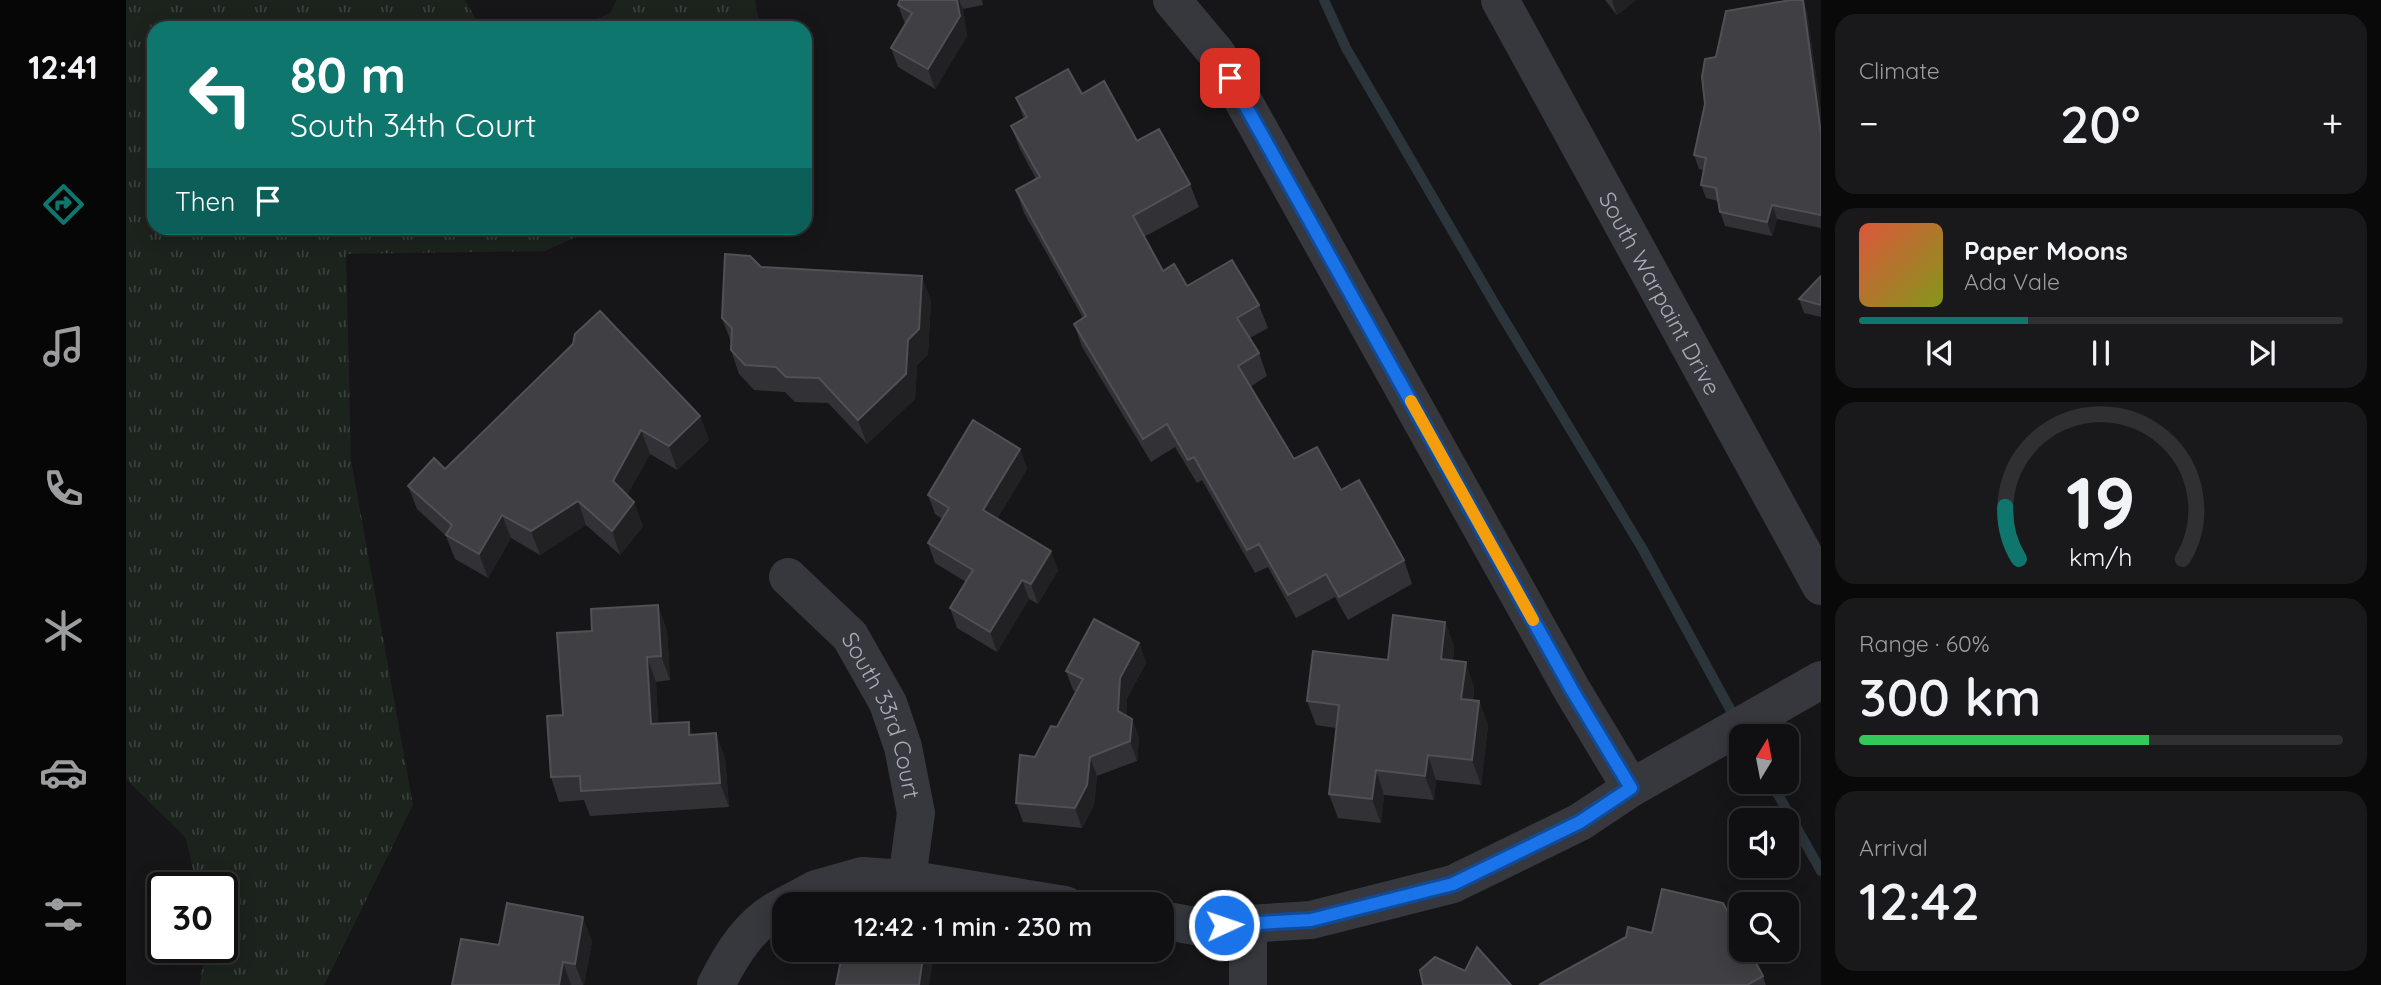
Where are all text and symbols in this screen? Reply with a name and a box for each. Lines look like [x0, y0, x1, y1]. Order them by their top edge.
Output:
text: 80 m [290, 44, 406, 105]
text: 12:41 [28, 47, 98, 87]
pin [1200, 48, 1260, 108]
icon: left [175, 49, 266, 140]
text: Climate [1859, 56, 1940, 85]
icon: arrive [1211, 59, 1249, 97]
text: 20° [2060, 91, 2140, 156]
text: − [1859, 99, 1879, 147]
text: + [2322, 99, 2343, 147]
text: South 34th Court [290, 105, 536, 145]
icon: directions [39, 180, 88, 229]
icon: arrive [249, 182, 287, 220]
text: Then [175, 185, 235, 218]
street label: South Warpaint Drive [1593, 186, 1728, 400]
text: Paper Moons [1964, 234, 2128, 267]
text: Ada Vale [1964, 267, 2060, 296]
icon: music [39, 322, 88, 371]
icon: previous [1921, 334, 1959, 372]
icon: pause [2082, 334, 2120, 372]
icon: next [2243, 334, 2281, 372]
text: 19 [2066, 456, 2136, 547]
icon: phone [39, 464, 88, 513]
text: km/h [2069, 540, 2133, 571]
icon: climate [39, 606, 88, 655]
street label: South 33rd Court [836, 626, 927, 801]
text: Range · 60% [1859, 629, 1990, 658]
text: 300 km [1859, 664, 2041, 729]
north arrow [1729, 724, 1799, 794]
map controls [1729, 724, 1799, 962]
icon: car [39, 748, 88, 797]
button: sound [1729, 808, 1799, 878]
text: Arrival [1859, 833, 1928, 862]
text: 12:42 [1859, 868, 1980, 933]
speed limit sign: 30 [147, 872, 238, 963]
position arrow [1187, 888, 1261, 962]
icon: filters [39, 890, 88, 939]
button: search [1729, 892, 1799, 962]
text: 12:42 · 1 min · 230 m [854, 910, 1092, 943]

